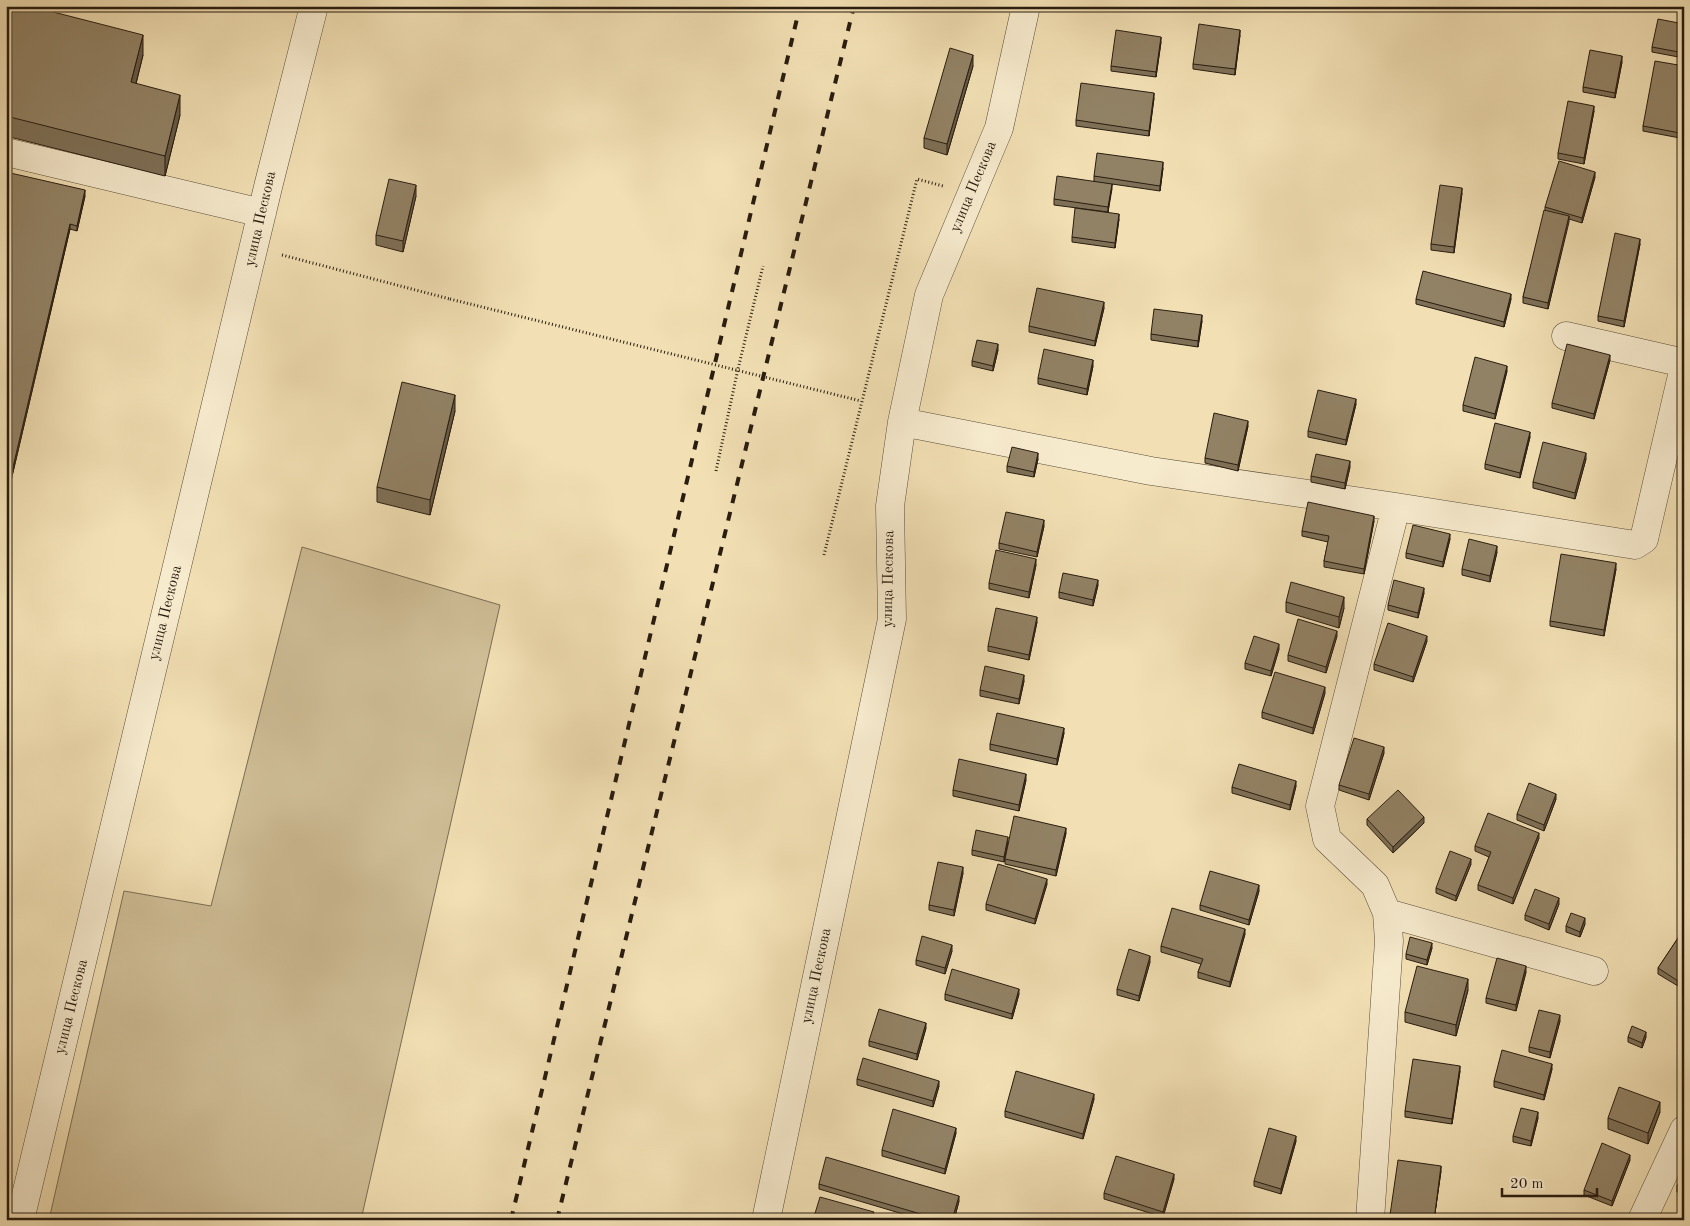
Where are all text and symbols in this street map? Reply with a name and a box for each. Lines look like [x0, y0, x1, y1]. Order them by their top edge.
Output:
street label: улица Пескова [948, 139, 1000, 235]
street label: улица Пескова [243, 169, 279, 268]
street label: улица Пескова [881, 530, 897, 628]
street label: улица Пескова [147, 563, 185, 662]
street label: улица Пескова [800, 926, 835, 1025]
street label: улица Пескова [53, 957, 91, 1056]
scale bar [1502, 1166, 1598, 1198]
text: 20 m [1510, 1177, 1544, 1192]

